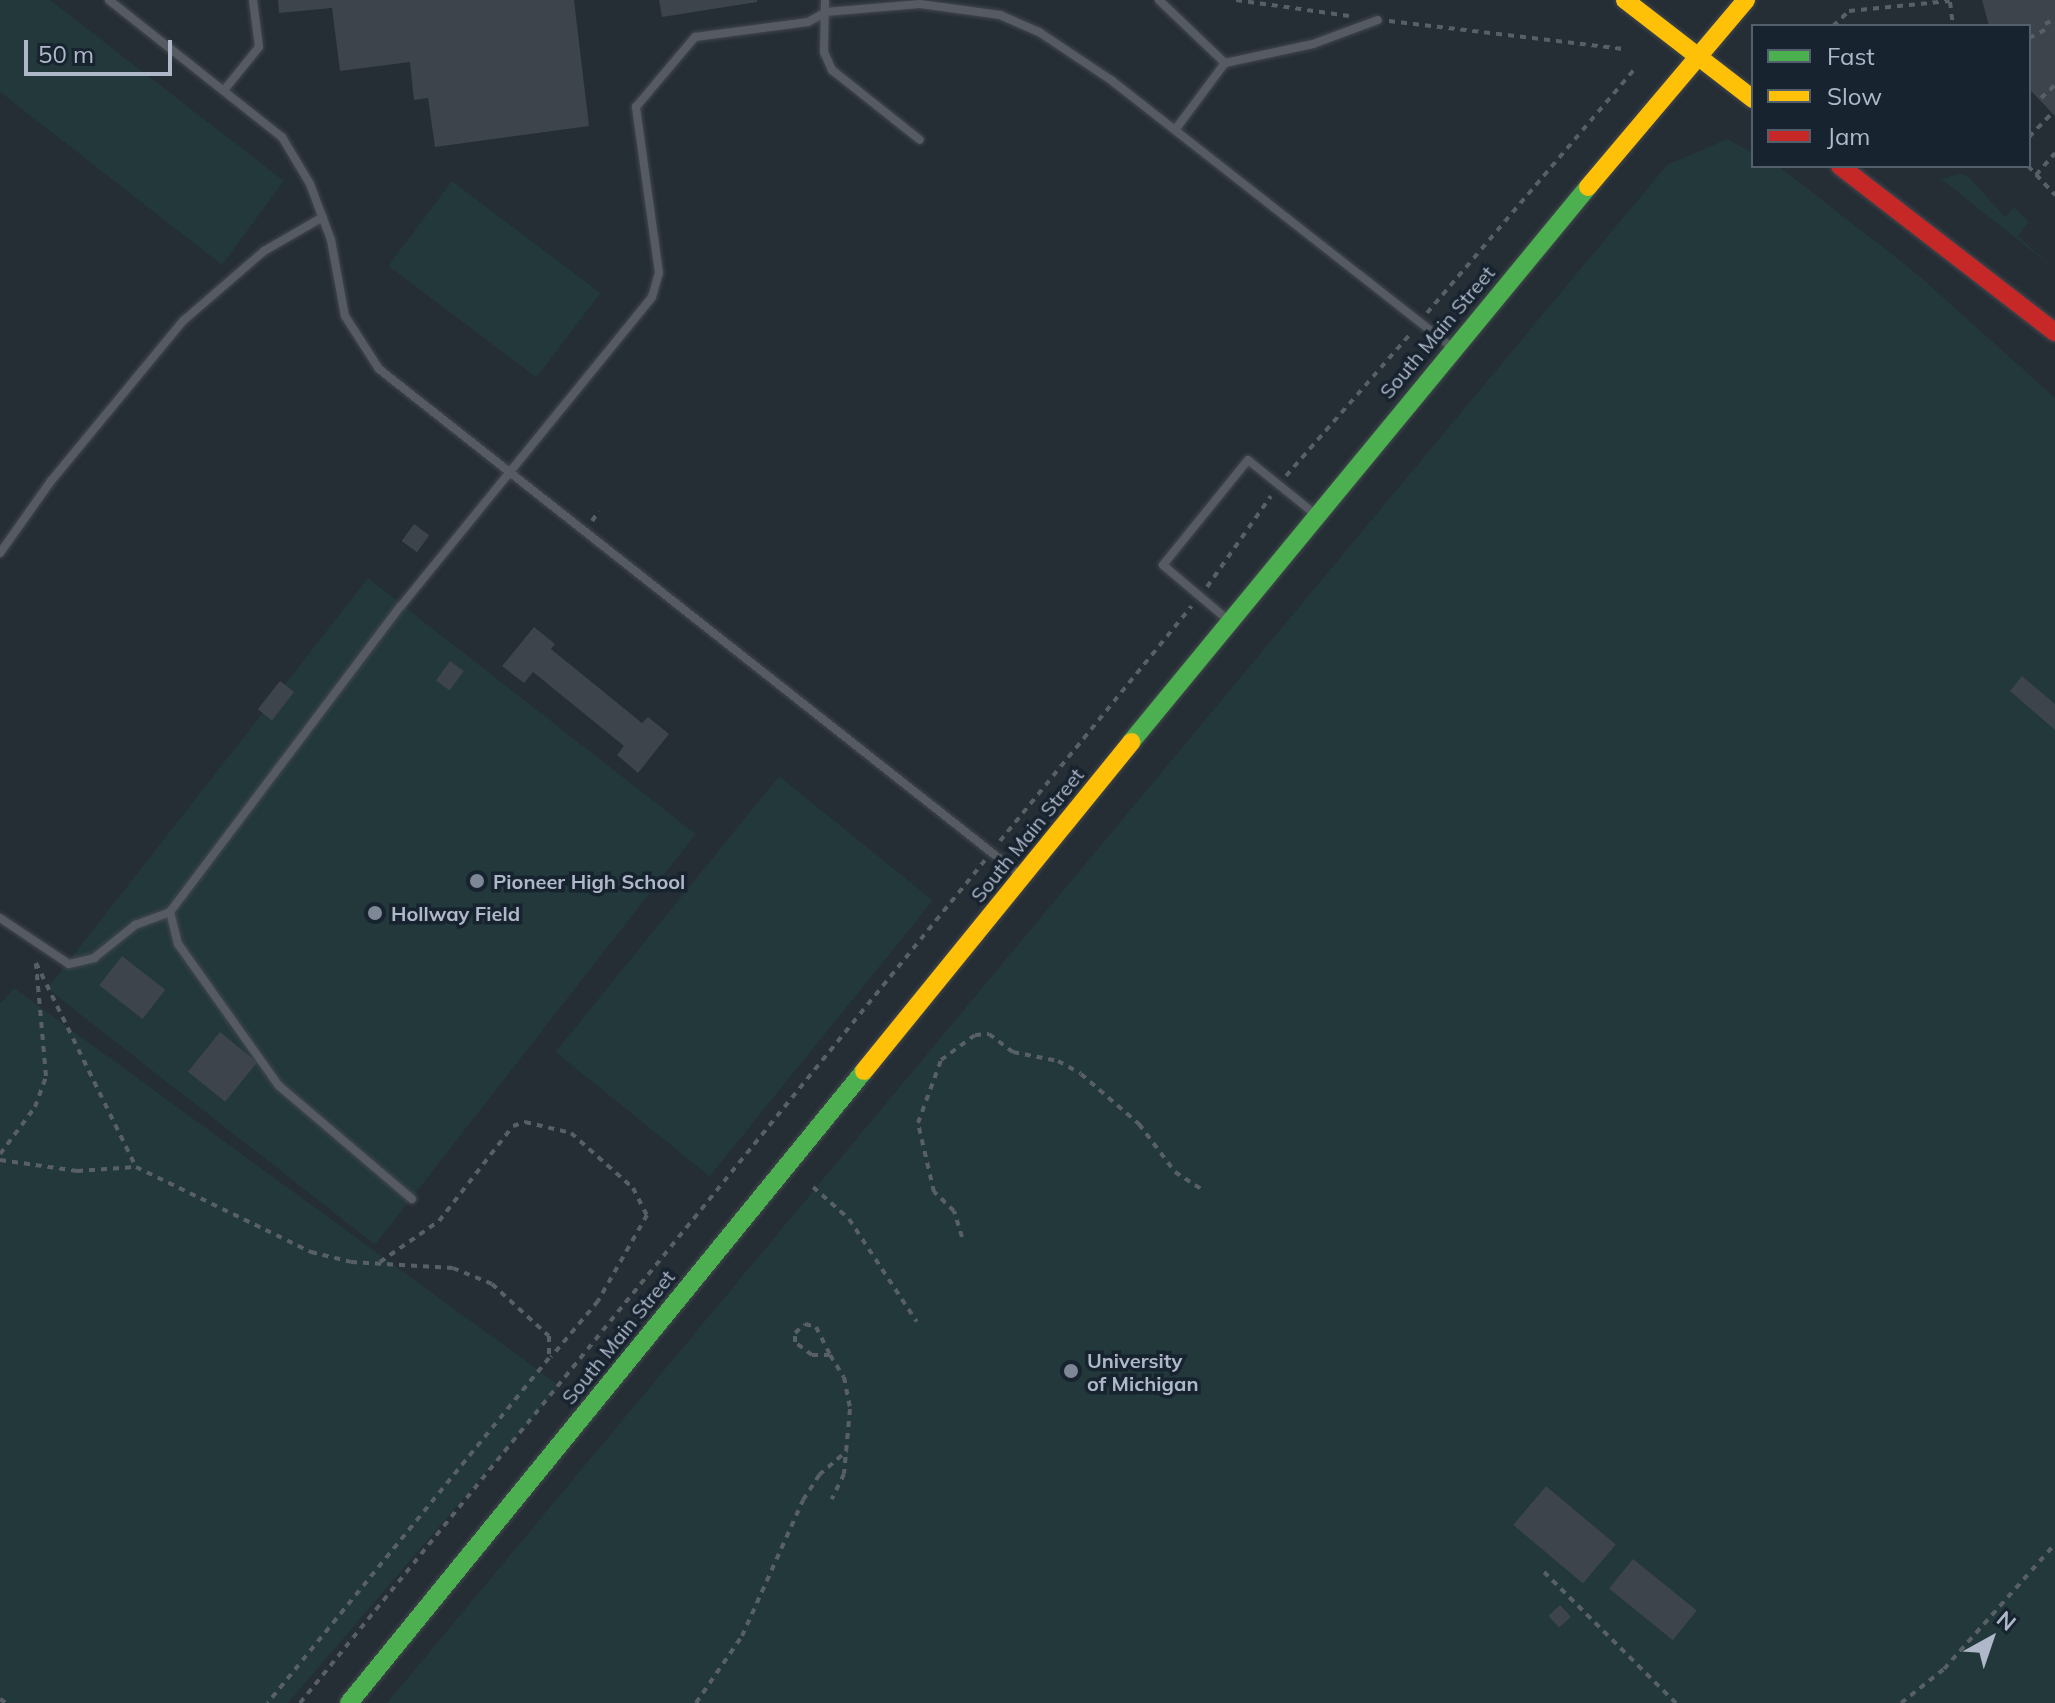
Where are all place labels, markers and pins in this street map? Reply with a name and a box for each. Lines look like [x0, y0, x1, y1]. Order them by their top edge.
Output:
place label: Pioneer High School [493, 869, 685, 893]
marker: Pioneer High School [468, 872, 486, 890]
place label: Hollway Field [391, 901, 520, 925]
marker: Hollway Field [366, 904, 384, 922]
place label: University of Michigan [1087, 1348, 1198, 1395]
marker: University of Michigan [1062, 1362, 1080, 1380]

